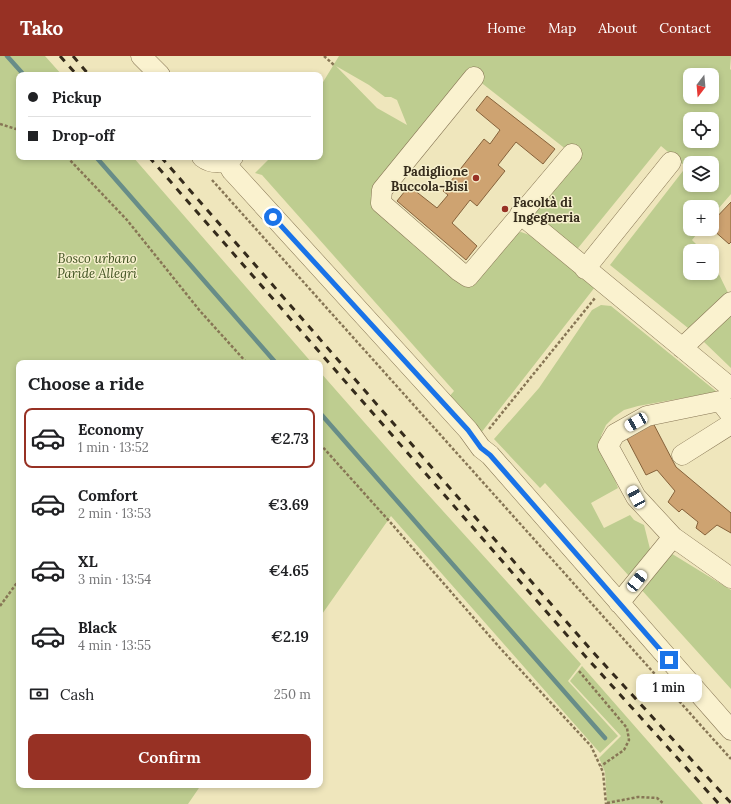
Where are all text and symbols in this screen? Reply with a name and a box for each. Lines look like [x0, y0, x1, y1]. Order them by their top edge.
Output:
text: Tako [20, 16, 63, 40]
text: Home [487, 19, 526, 37]
text: Map [548, 19, 576, 37]
text: About [598, 19, 637, 37]
text: Contact [659, 19, 711, 37]
north arrow [683, 68, 719, 104]
map controls [683, 68, 719, 280]
text: Pickup [52, 88, 101, 107]
button: locate [683, 112, 719, 148]
text: Drop-off [52, 126, 114, 145]
button: layers [683, 156, 719, 192]
place label: Padiglione Buccola-Bisi [391, 163, 468, 195]
marker: Padiglione Buccola-Bisi [471, 173, 481, 183]
place label: Facoltà di Ingegneria [513, 194, 580, 226]
button: + [683, 200, 719, 236]
marker: Facoltà di Ingegneria [500, 204, 510, 214]
route start [264, 208, 282, 226]
button: − [683, 244, 719, 280]
park label: Bosco urbano Paride Allegri [57, 250, 138, 282]
text: Choose a ride [28, 372, 144, 395]
car [623, 411, 649, 433]
icon: car [30, 420, 66, 456]
text: Economy [78, 420, 143, 439]
text: €2.73 [271, 429, 309, 448]
text: 1 min · 13:52 [78, 439, 149, 456]
car [625, 484, 647, 510]
icon: car [30, 486, 66, 522]
text: Comfort [78, 486, 138, 505]
text: €3.69 [268, 495, 309, 514]
text: 2 min · 13:53 [78, 505, 151, 522]
icon: car [30, 552, 66, 588]
text: XL [78, 552, 98, 571]
text: €4.65 [269, 561, 309, 580]
car [625, 568, 649, 594]
text: 3 min · 13:54 [78, 571, 151, 588]
icon: car [30, 618, 66, 654]
text: Black [78, 618, 117, 637]
text: €2.19 [271, 627, 309, 646]
text: 4 min · 13:55 [78, 637, 151, 654]
route end [660, 651, 678, 669]
callout: 1 min [636, 674, 702, 702]
text: 1 min [653, 679, 685, 696]
icon: cash [28, 683, 50, 705]
text: Cash [60, 685, 94, 704]
text: 250 m [274, 686, 311, 703]
button: Confirm [28, 734, 311, 780]

